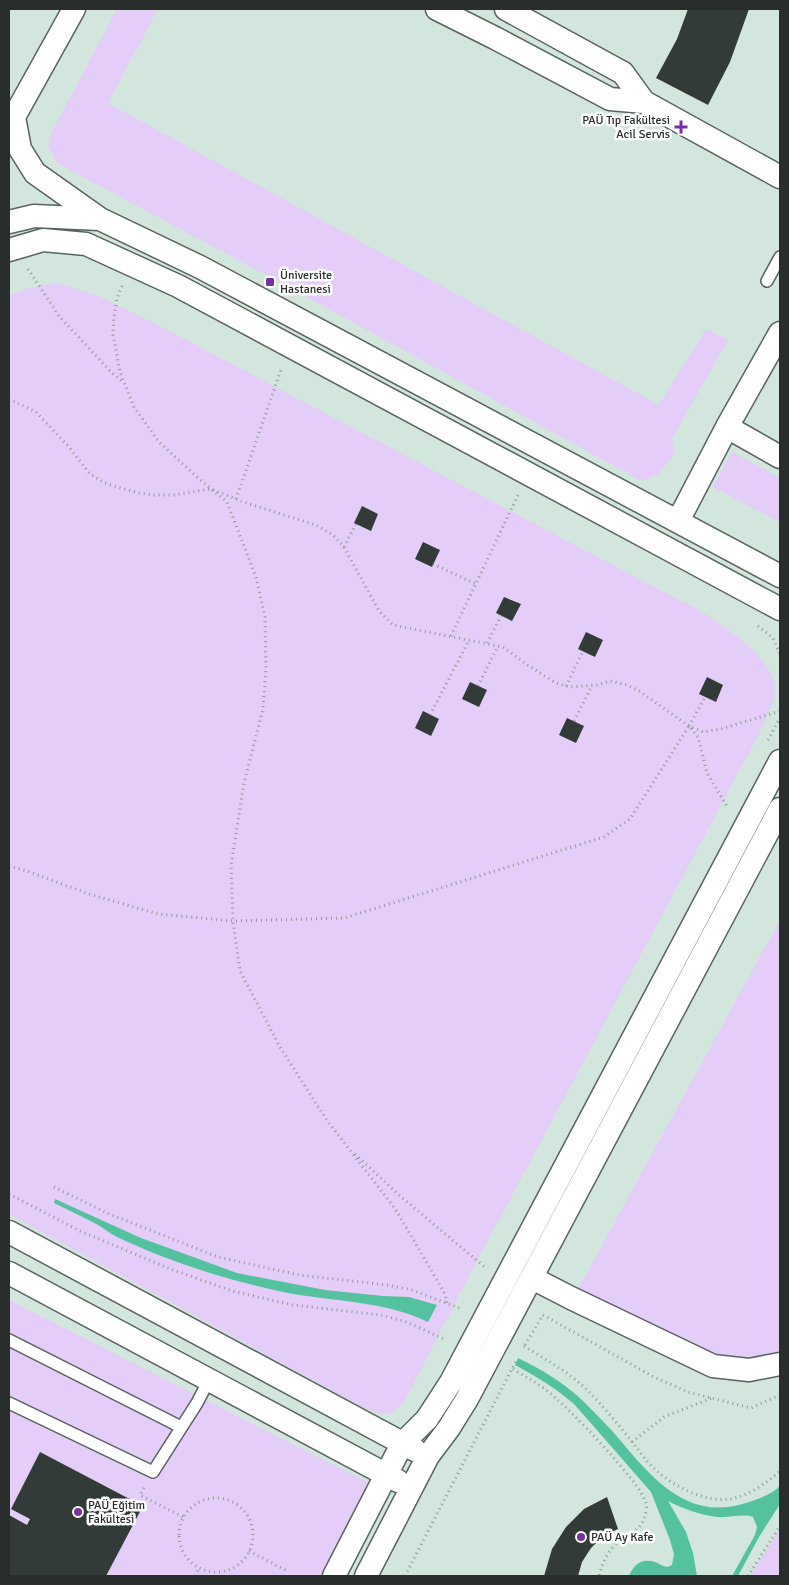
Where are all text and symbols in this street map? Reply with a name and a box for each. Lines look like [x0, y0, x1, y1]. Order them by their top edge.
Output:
place label: PAÜ Tıp Fakültesi Acil Servis [582, 113, 670, 142]
marker: PAÜ Tıp Fakültesi Acil Servis [674, 120, 688, 134]
place label: Üniversite Hastanesi [280, 268, 332, 297]
marker: Üniversite Hastanesi [264, 276, 276, 288]
place label: PAÜ Eğitim Fakültesi [88, 1498, 145, 1527]
marker: PAÜ Eğitim Fakültesi [72, 1506, 84, 1518]
place label: PAÜ Ay Kafe [591, 1530, 653, 1545]
marker: PAÜ Ay Kafe [575, 1531, 587, 1543]

